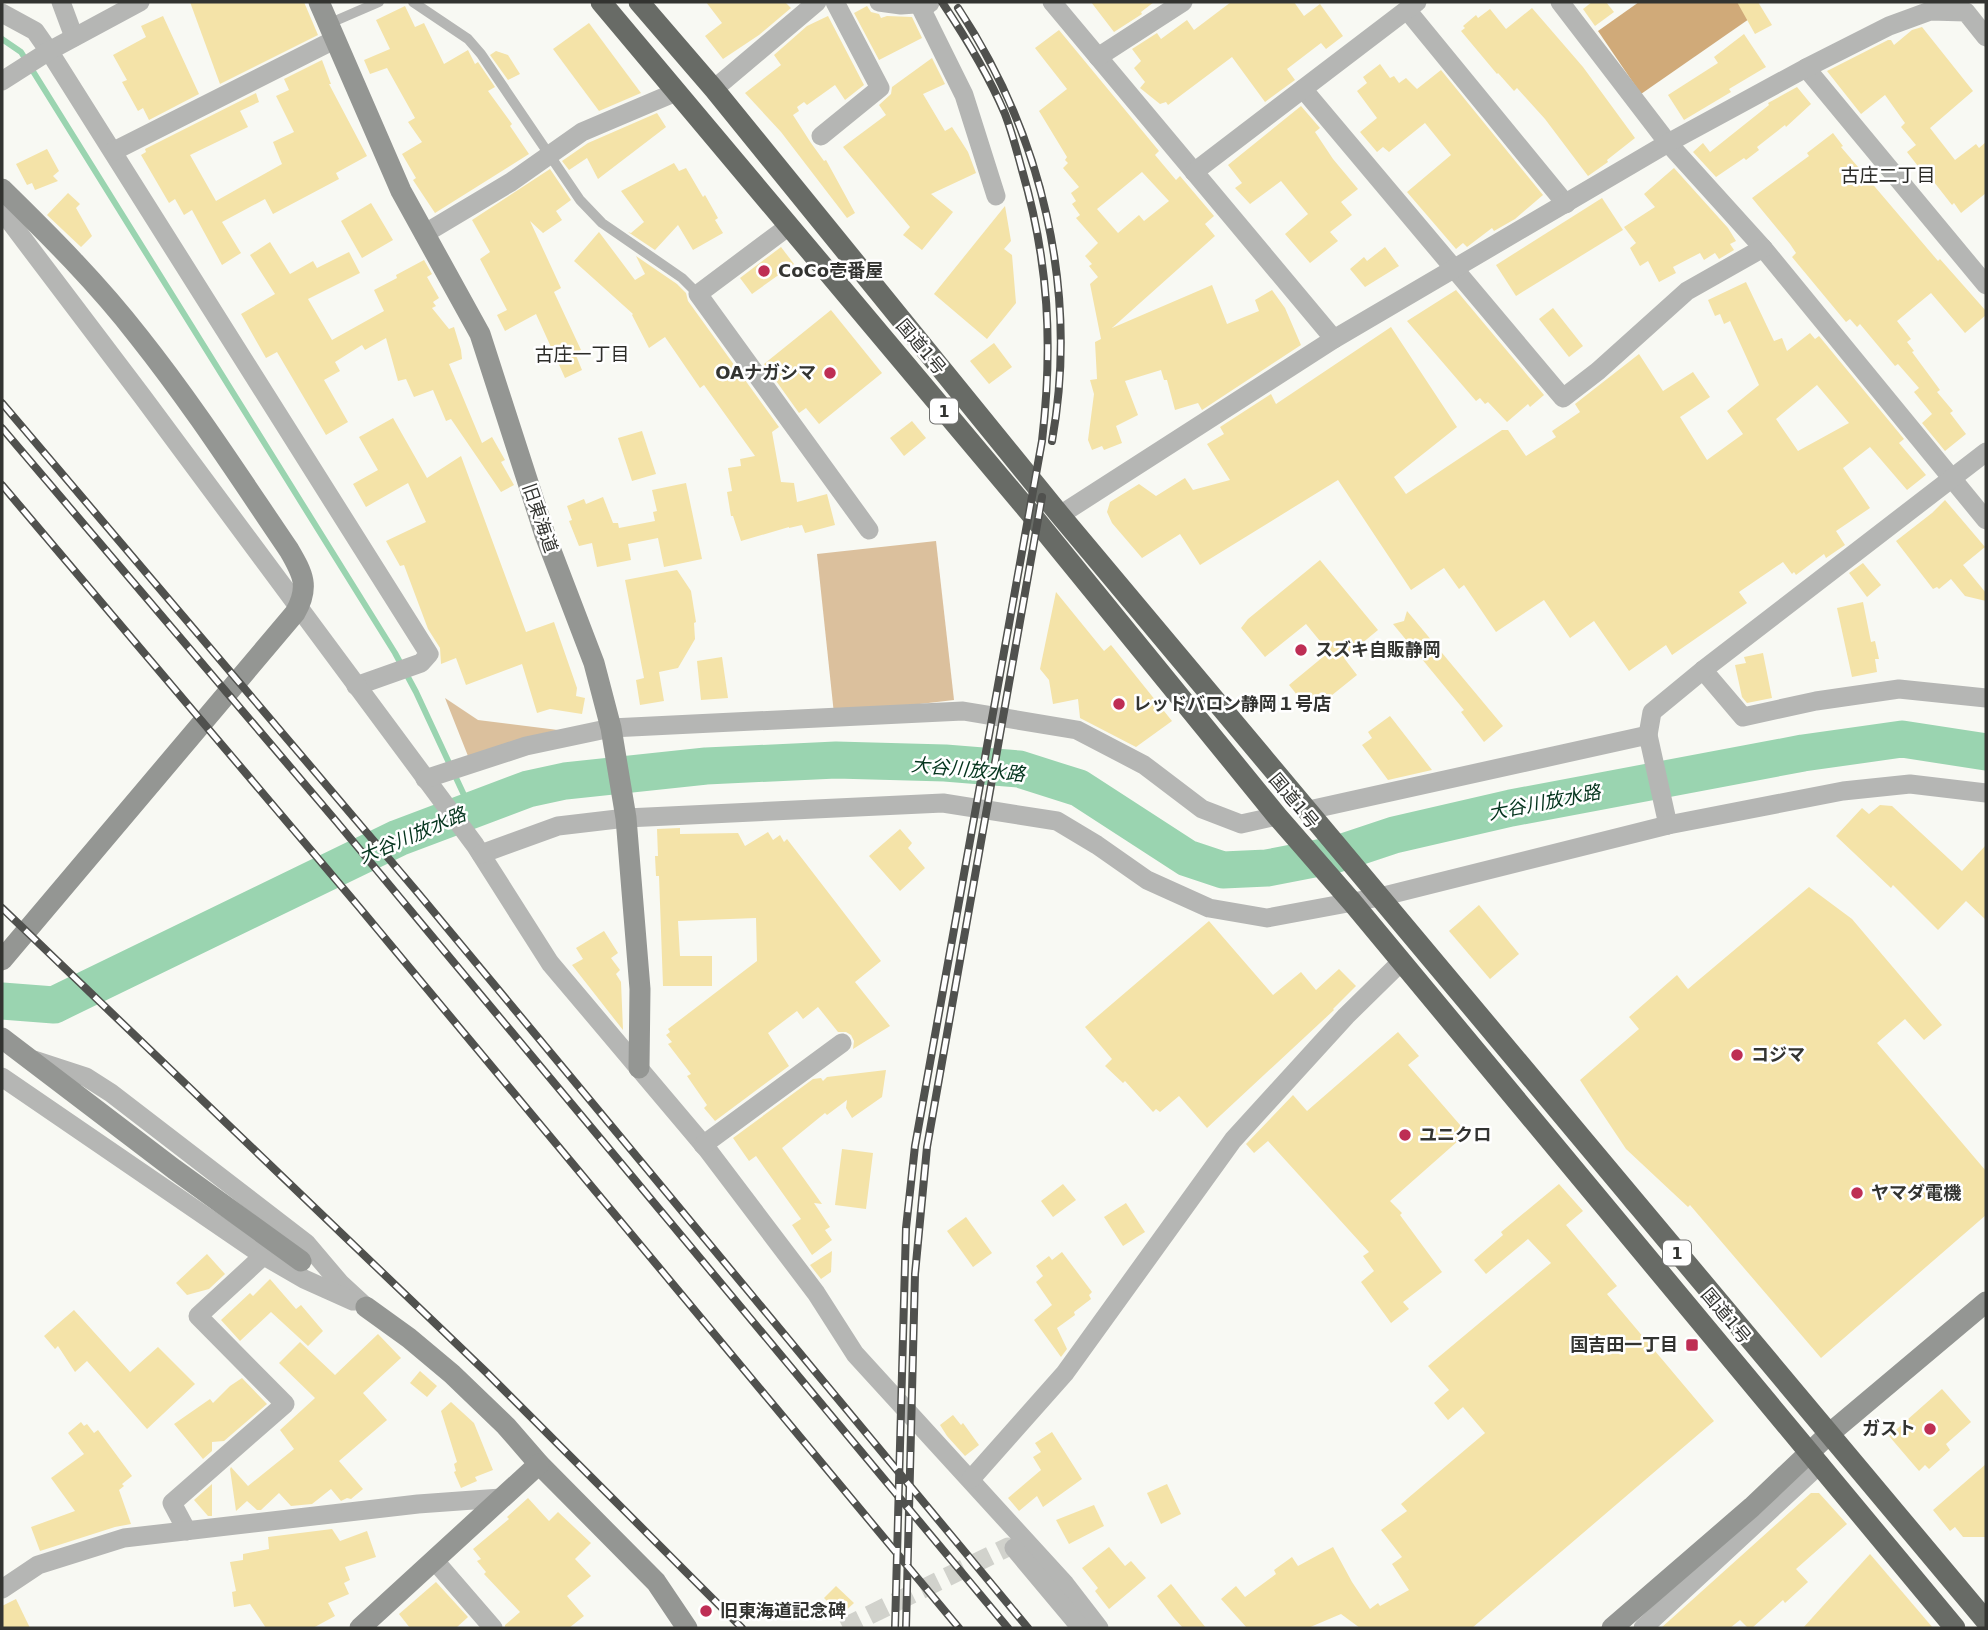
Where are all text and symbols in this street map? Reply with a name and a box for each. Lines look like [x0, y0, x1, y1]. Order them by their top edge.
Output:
district label: 古庄二丁目 [1840, 164, 1936, 186]
place label: CoCo壱番屋 [778, 260, 883, 281]
marker: CoCo壱番屋 [756, 263, 772, 279]
street label: 国道1号 [892, 315, 950, 378]
district label: 古庄一丁目 [534, 343, 630, 365]
place label: OAナガシマ [715, 362, 816, 383]
marker: OAナガシマ [822, 365, 838, 381]
road number: 1 [930, 398, 958, 424]
street label: 旧東海道 [519, 480, 562, 555]
place label: スズキ自販静岡 [1315, 639, 1441, 660]
marker: スズキ自販静岡 [1293, 642, 1309, 658]
place label: レッドバロン静岡１号店 [1133, 693, 1331, 714]
marker: レッドバロン静岡１号店 [1111, 696, 1127, 712]
water label: 大谷川放水路 [910, 753, 1028, 785]
street label: 国道1号 [1265, 769, 1323, 832]
water label: 大谷川放水路 [1486, 780, 1604, 824]
water label: 大谷川放水路 [355, 802, 471, 867]
place label: コジマ [1751, 1044, 1805, 1065]
marker: コジマ [1729, 1047, 1745, 1063]
place label: ユニクロ [1419, 1124, 1491, 1145]
marker: ユニクロ [1397, 1127, 1413, 1143]
place label: ヤマダ電機 [1871, 1182, 1962, 1203]
marker: ヤマダ電機 [1849, 1185, 1865, 1201]
road number: 1 [1663, 1240, 1691, 1266]
street label: 国道1号 [1697, 1284, 1755, 1347]
place label: 国吉田一丁目 [1570, 1334, 1678, 1355]
marker: 国吉田一丁目 [1684, 1337, 1700, 1353]
place label: ガスト [1862, 1418, 1916, 1439]
marker: ガスト [1922, 1421, 1938, 1437]
place label: 旧東海道記念碑 [720, 1600, 846, 1621]
marker: 旧東海道記念碑 [698, 1603, 714, 1619]

